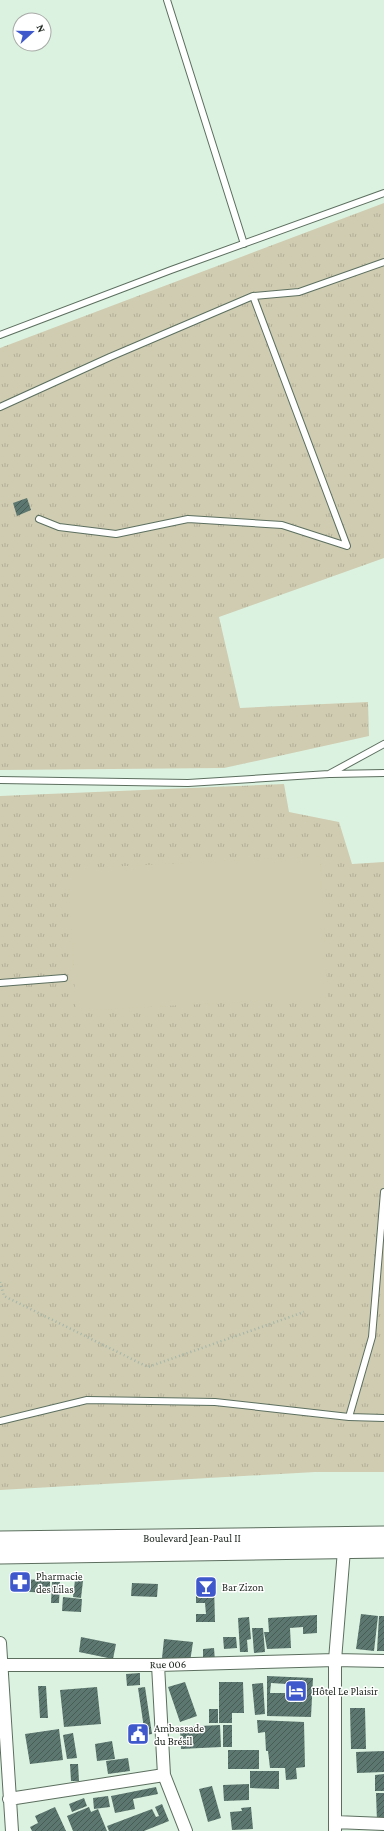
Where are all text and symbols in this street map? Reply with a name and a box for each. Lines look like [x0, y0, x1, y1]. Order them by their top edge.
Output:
north arrow [12, 12, 52, 52]
text: N [34, 23, 48, 35]
street label: Boulevard Jean-Paul II [143, 1532, 241, 1545]
pharmacy icon: Pharmacie des Lilas [7, 1569, 33, 1595]
place label: Pharmacie des Lilas [36, 1570, 83, 1595]
bar icon: Bar Zizon [193, 1574, 219, 1600]
place label: Bar Zizon [222, 1581, 264, 1593]
street label: Rue 006 [150, 1658, 186, 1670]
hotel icon: Hôtel Le Plaisir [283, 1678, 309, 1704]
place label: Hôtel Le Plaisir [312, 1685, 378, 1697]
public building icon: Ambassade du Brésil [125, 1721, 151, 1747]
place label: Ambassade du Brésil [154, 1722, 204, 1747]

